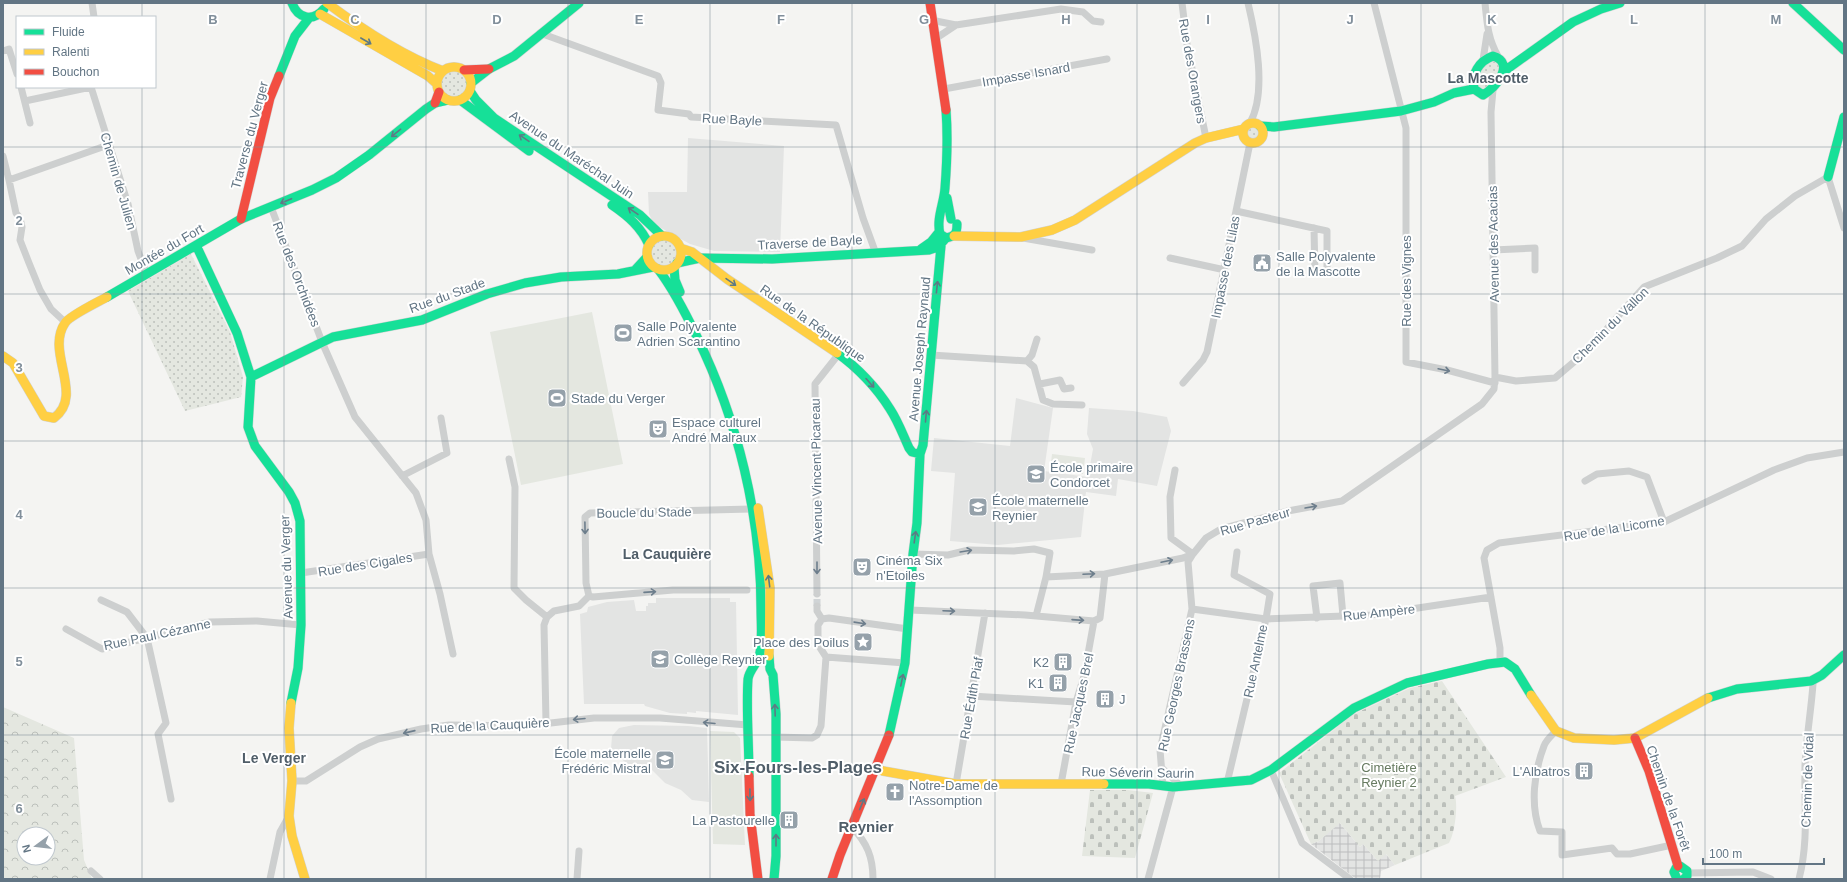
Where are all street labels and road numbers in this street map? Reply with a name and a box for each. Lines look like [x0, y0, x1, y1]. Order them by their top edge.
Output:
street label: Rue des Orangers [1176, 17, 1209, 125]
street label: Impasse Isnard [981, 59, 1071, 90]
street label: Traverse du Verger [228, 79, 271, 191]
street label: Avenue du Maréchal Juin [507, 107, 637, 202]
street label: Rue Bayle [702, 110, 762, 129]
street label: Chemin de Julien [97, 131, 140, 231]
street label: Avenue des Acacias [1485, 185, 1502, 303]
street label: Impasse des Lilas [1208, 214, 1243, 320]
street label: Rue des Orchidées [270, 220, 324, 329]
street label: Montée du Fort [122, 221, 207, 278]
street label: Traverse de Bayle [757, 232, 863, 253]
street label: Rue des Vignes [1399, 235, 1414, 327]
street label: Rue du Stade [407, 275, 487, 316]
street label: Avenue Joseph Raynaud [906, 276, 933, 422]
street label: Rue de la République [757, 281, 868, 365]
street label: Chemin du Vallon [1569, 284, 1652, 367]
street label: Avenue Vincent Picareau [808, 398, 825, 544]
street label: Boucle du Stade [596, 504, 692, 521]
street label: Rue Pasteur [1218, 504, 1293, 539]
street label: Rue de la Licorne [1563, 513, 1666, 544]
street label: Avenue du Verger [277, 514, 296, 619]
street label: Rue des Cigales [317, 550, 414, 579]
street label: Rue Ampère [1342, 601, 1416, 624]
street label: Rue Paul Cézanne [102, 616, 212, 653]
street label: Rue Georges Brassens [1155, 617, 1198, 753]
street label: Rue Antelme [1240, 623, 1271, 699]
street label: Rue Jacques Brel [1060, 651, 1097, 755]
street label: Rue Édith Piaf [957, 655, 986, 740]
street label: Rue de la Cauquière [430, 715, 550, 736]
street label: Chemin de Vidal [1798, 732, 1817, 828]
street label: Chemin de la Forêt [1643, 743, 1694, 853]
street label: Rue Séverin Saurin [1082, 764, 1194, 781]

